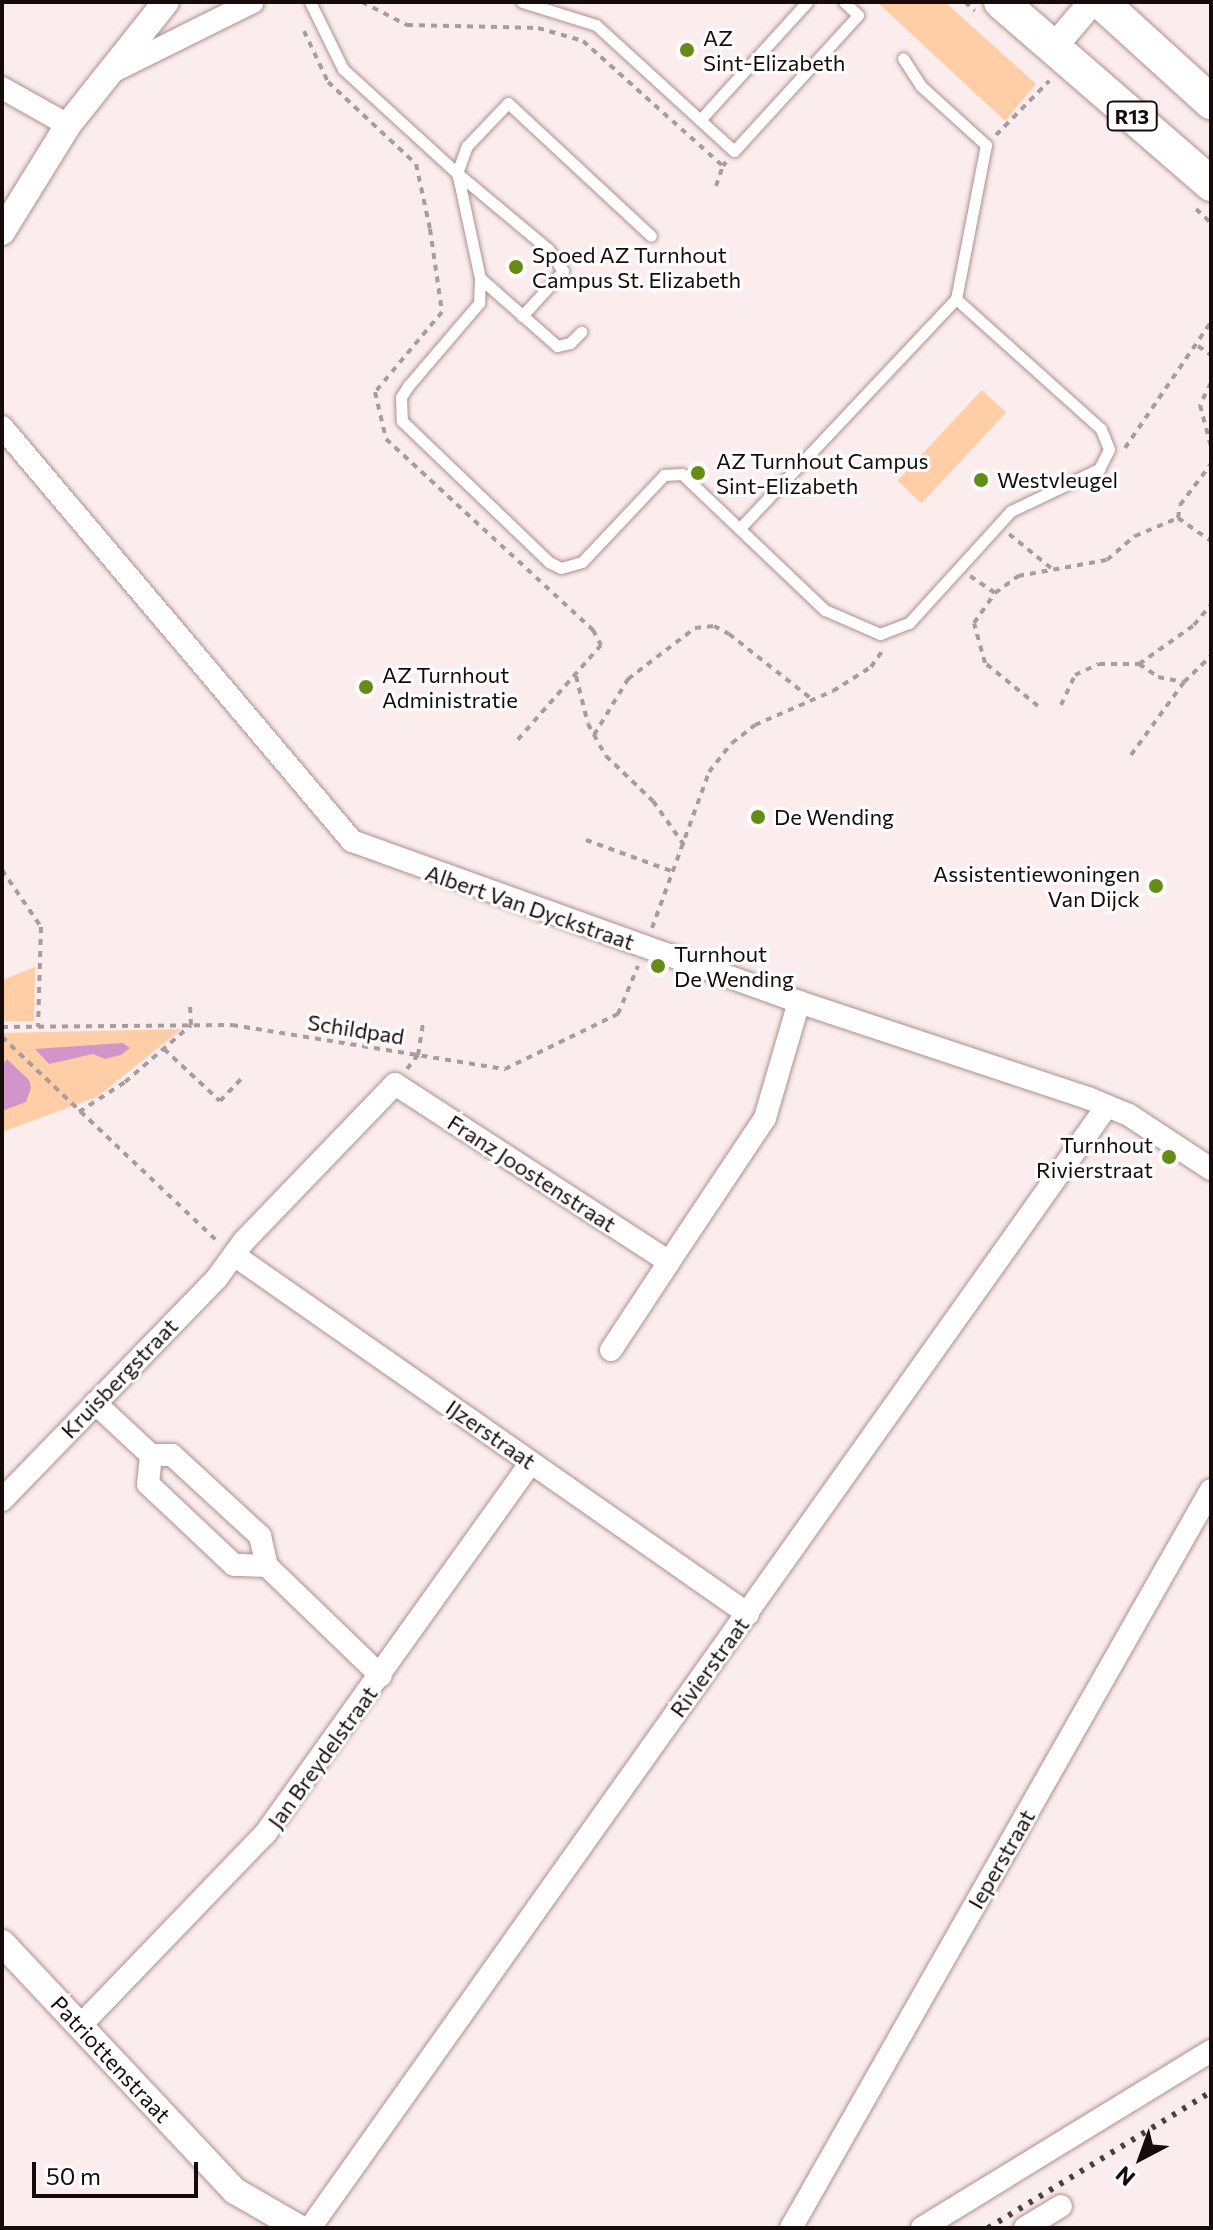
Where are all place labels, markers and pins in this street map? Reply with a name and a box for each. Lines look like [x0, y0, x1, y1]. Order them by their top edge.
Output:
place label: AZ Sint-Elizabeth [703, 24, 845, 76]
marker: AZ Sint-Elizabeth [678, 41, 696, 59]
place label: Spoed AZ Turnhout Campus St. Elizabeth [532, 241, 741, 292]
marker: Spoed AZ Turnhout Campus St. Elizabeth [507, 258, 525, 276]
place label: AZ Turnhout Campus Sint-Elizabeth [716, 447, 928, 498]
marker: AZ Turnhout Campus Sint-Elizabeth [687, 462, 709, 484]
place label: Westvleugel [997, 467, 1118, 493]
marker: Westvleugel [972, 471, 990, 489]
place label: AZ Turnhout Administratie [382, 661, 518, 712]
marker: AZ Turnhout Administratie [357, 678, 375, 696]
place label: De Wending [774, 804, 894, 830]
marker: De Wending [749, 808, 767, 826]
place label: Assistentiewoningen Van Dijck [933, 860, 1140, 912]
marker: Assistentiewoningen Van Dijck [1147, 877, 1165, 895]
place label: Turnhout De Wending [674, 940, 794, 992]
marker: Turnhout De Wending [649, 957, 667, 975]
place label: Turnhout Rivierstraat [1036, 1131, 1153, 1182]
marker: Turnhout Rivierstraat [1160, 1148, 1178, 1166]

